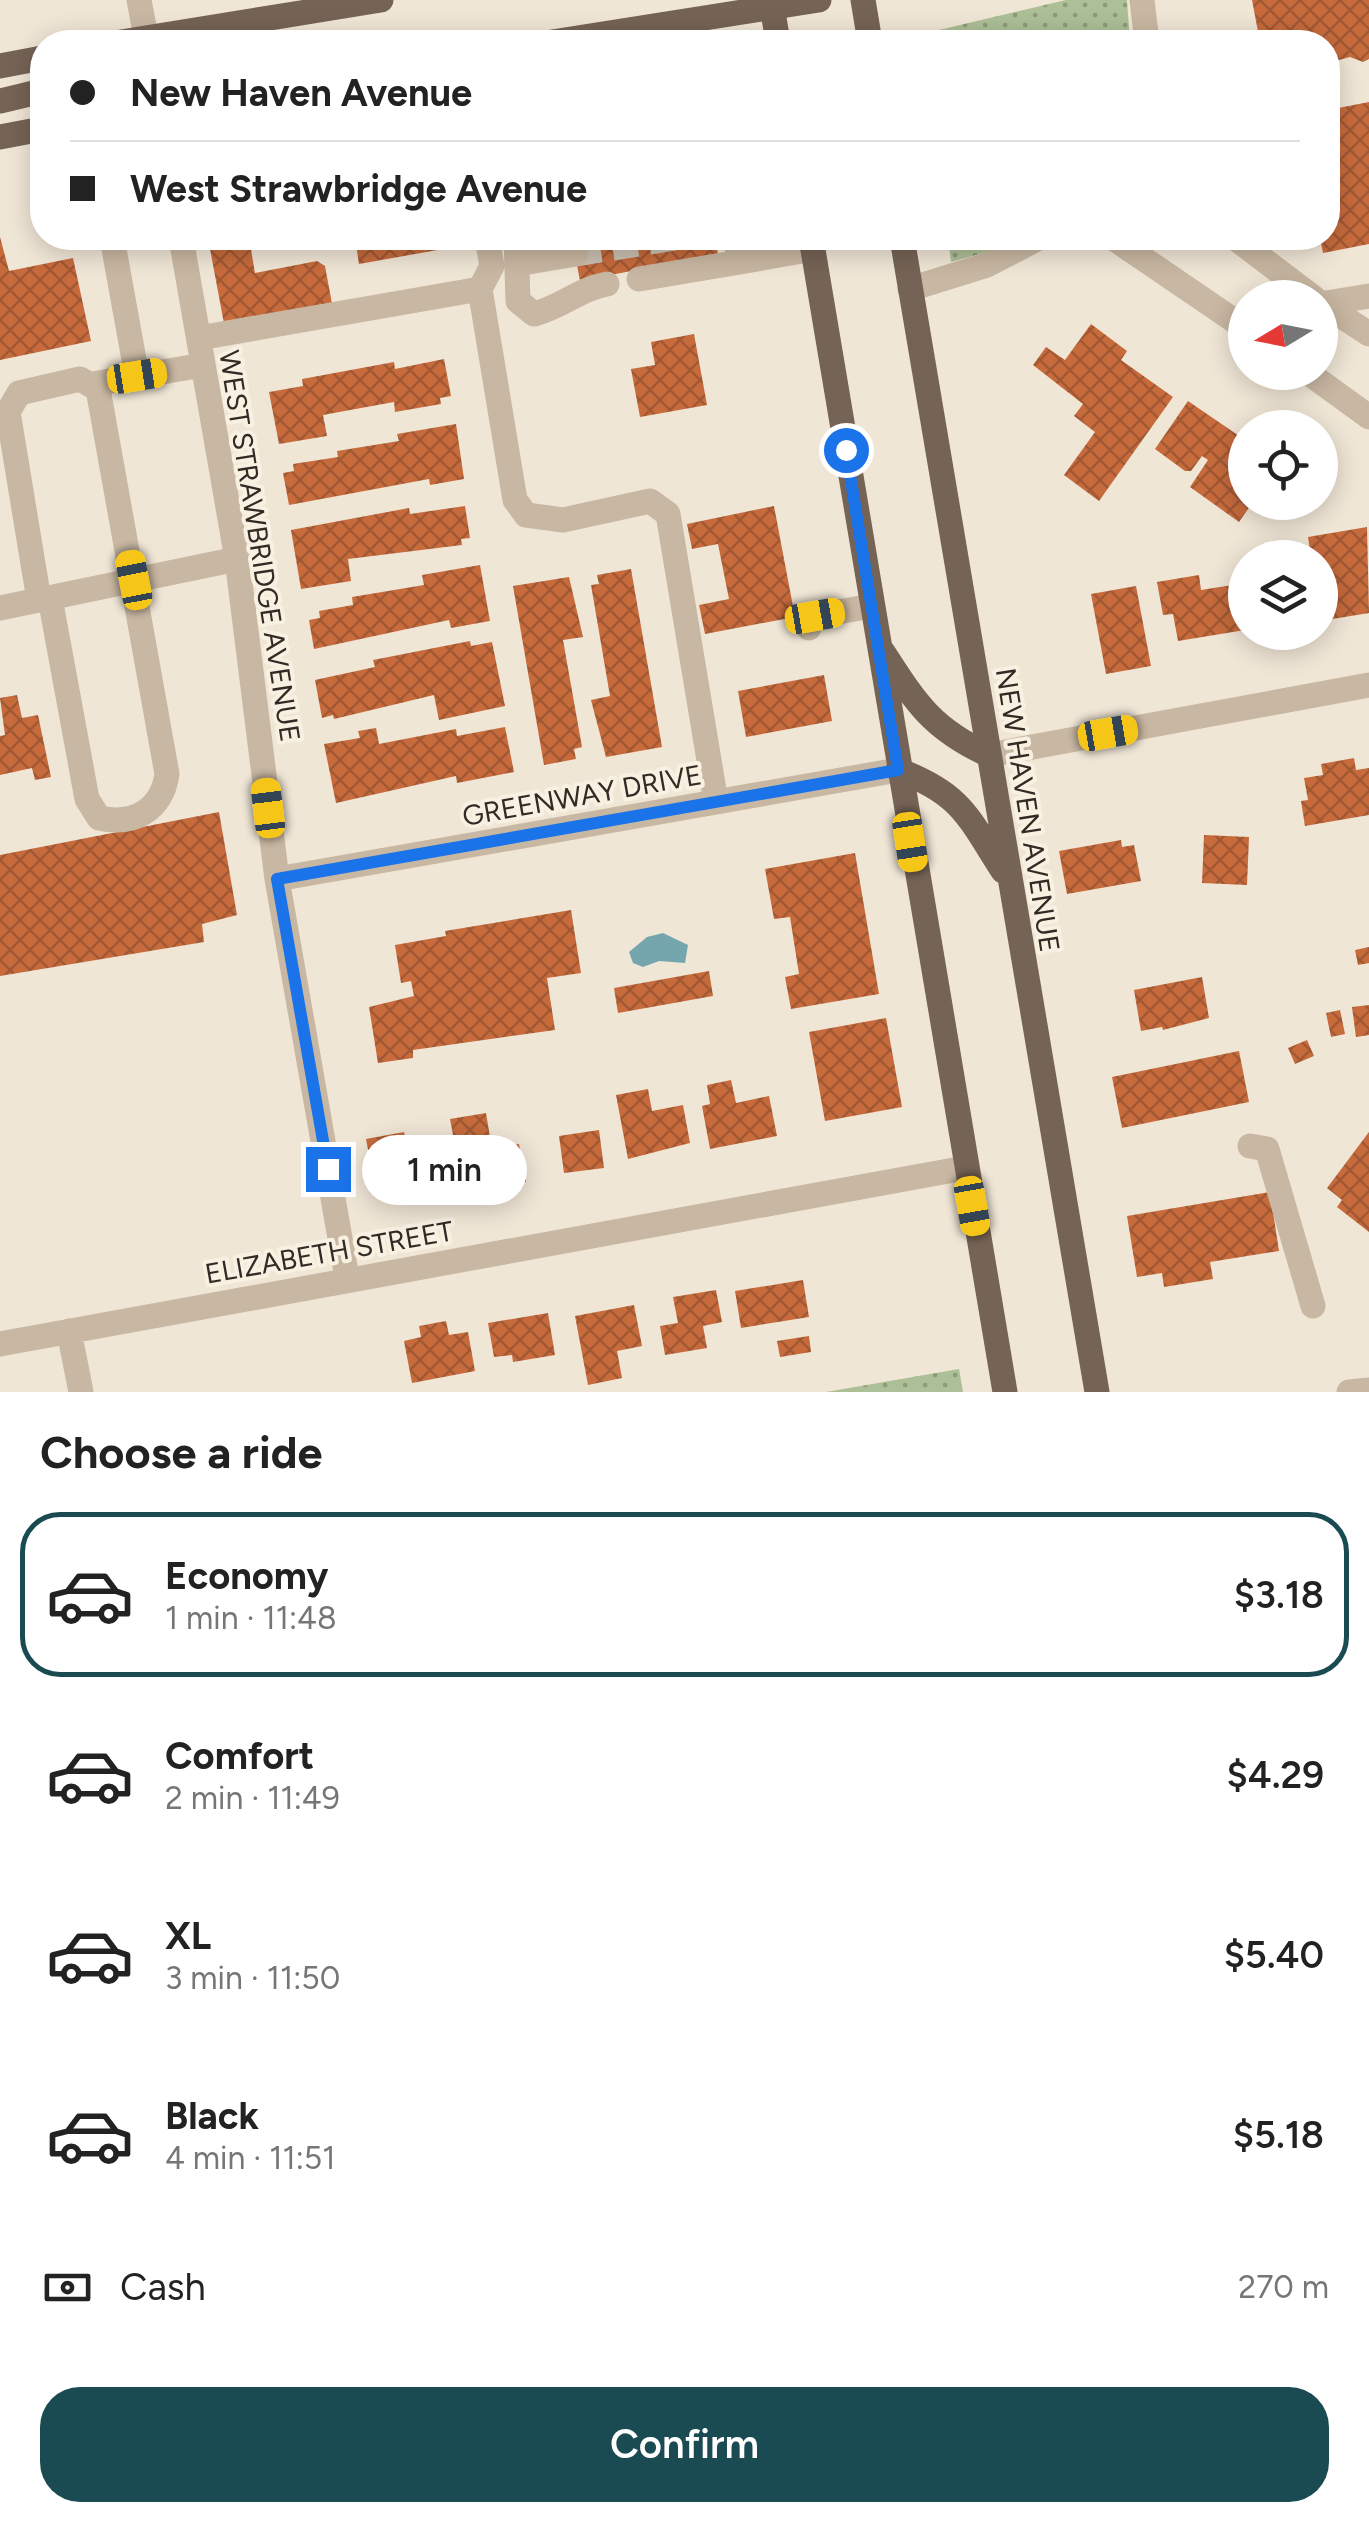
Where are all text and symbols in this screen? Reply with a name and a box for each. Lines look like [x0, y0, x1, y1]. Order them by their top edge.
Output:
text: New Haven Avenue [130, 70, 472, 116]
text: West Strawbridge Avenue [130, 166, 587, 212]
north arrow [1228, 280, 1338, 390]
map controls [1228, 280, 1338, 650]
street label: WEST STRAWBRIDGE AVENUE [212, 348, 308, 744]
car [105, 356, 169, 396]
button: locate [1228, 410, 1338, 520]
route start [824, 428, 869, 473]
button: layers [1228, 540, 1338, 650]
car [114, 548, 154, 612]
car [783, 596, 847, 636]
street label: NEW HAVEN AVENUE [989, 666, 1067, 954]
car [1076, 713, 1140, 753]
street label: GREENWAY DRIVE [460, 757, 704, 833]
car [249, 776, 287, 840]
car [890, 810, 930, 874]
callout: 1 min [363, 1134, 528, 1204]
route end [306, 1147, 351, 1192]
text: 1 min [407, 1151, 482, 1189]
car [952, 1174, 992, 1238]
street label: ELIZABETH STREET [202, 1213, 456, 1291]
text: Choose a ride [40, 1425, 322, 1479]
icon: car [45, 1550, 135, 1640]
text: Economy [165, 1553, 328, 1599]
text: $3.18 [1234, 1572, 1324, 1618]
text: 1 min · 11:48 [165, 1599, 337, 1637]
icon: car [45, 1730, 135, 1820]
text: Comfort [165, 1733, 314, 1779]
text: $4.29 [1227, 1752, 1324, 1798]
text: 2 min · 11:49 [165, 1779, 340, 1817]
icon: car [45, 1910, 135, 2000]
text: XL [165, 1913, 211, 1959]
text: $5.40 [1224, 1932, 1324, 1978]
text: 3 min · 11:50 [165, 1959, 340, 1997]
icon: car [45, 2090, 135, 2180]
text: Black [165, 2093, 259, 2139]
text: $5.18 [1233, 2112, 1324, 2158]
text: 4 min · 11:51 [165, 2139, 335, 2177]
icon: cash [40, 2260, 95, 2315]
text: Cash [120, 2264, 206, 2310]
text: 270 m [1238, 2268, 1329, 2306]
button: Confirm [40, 2387, 1329, 2502]

